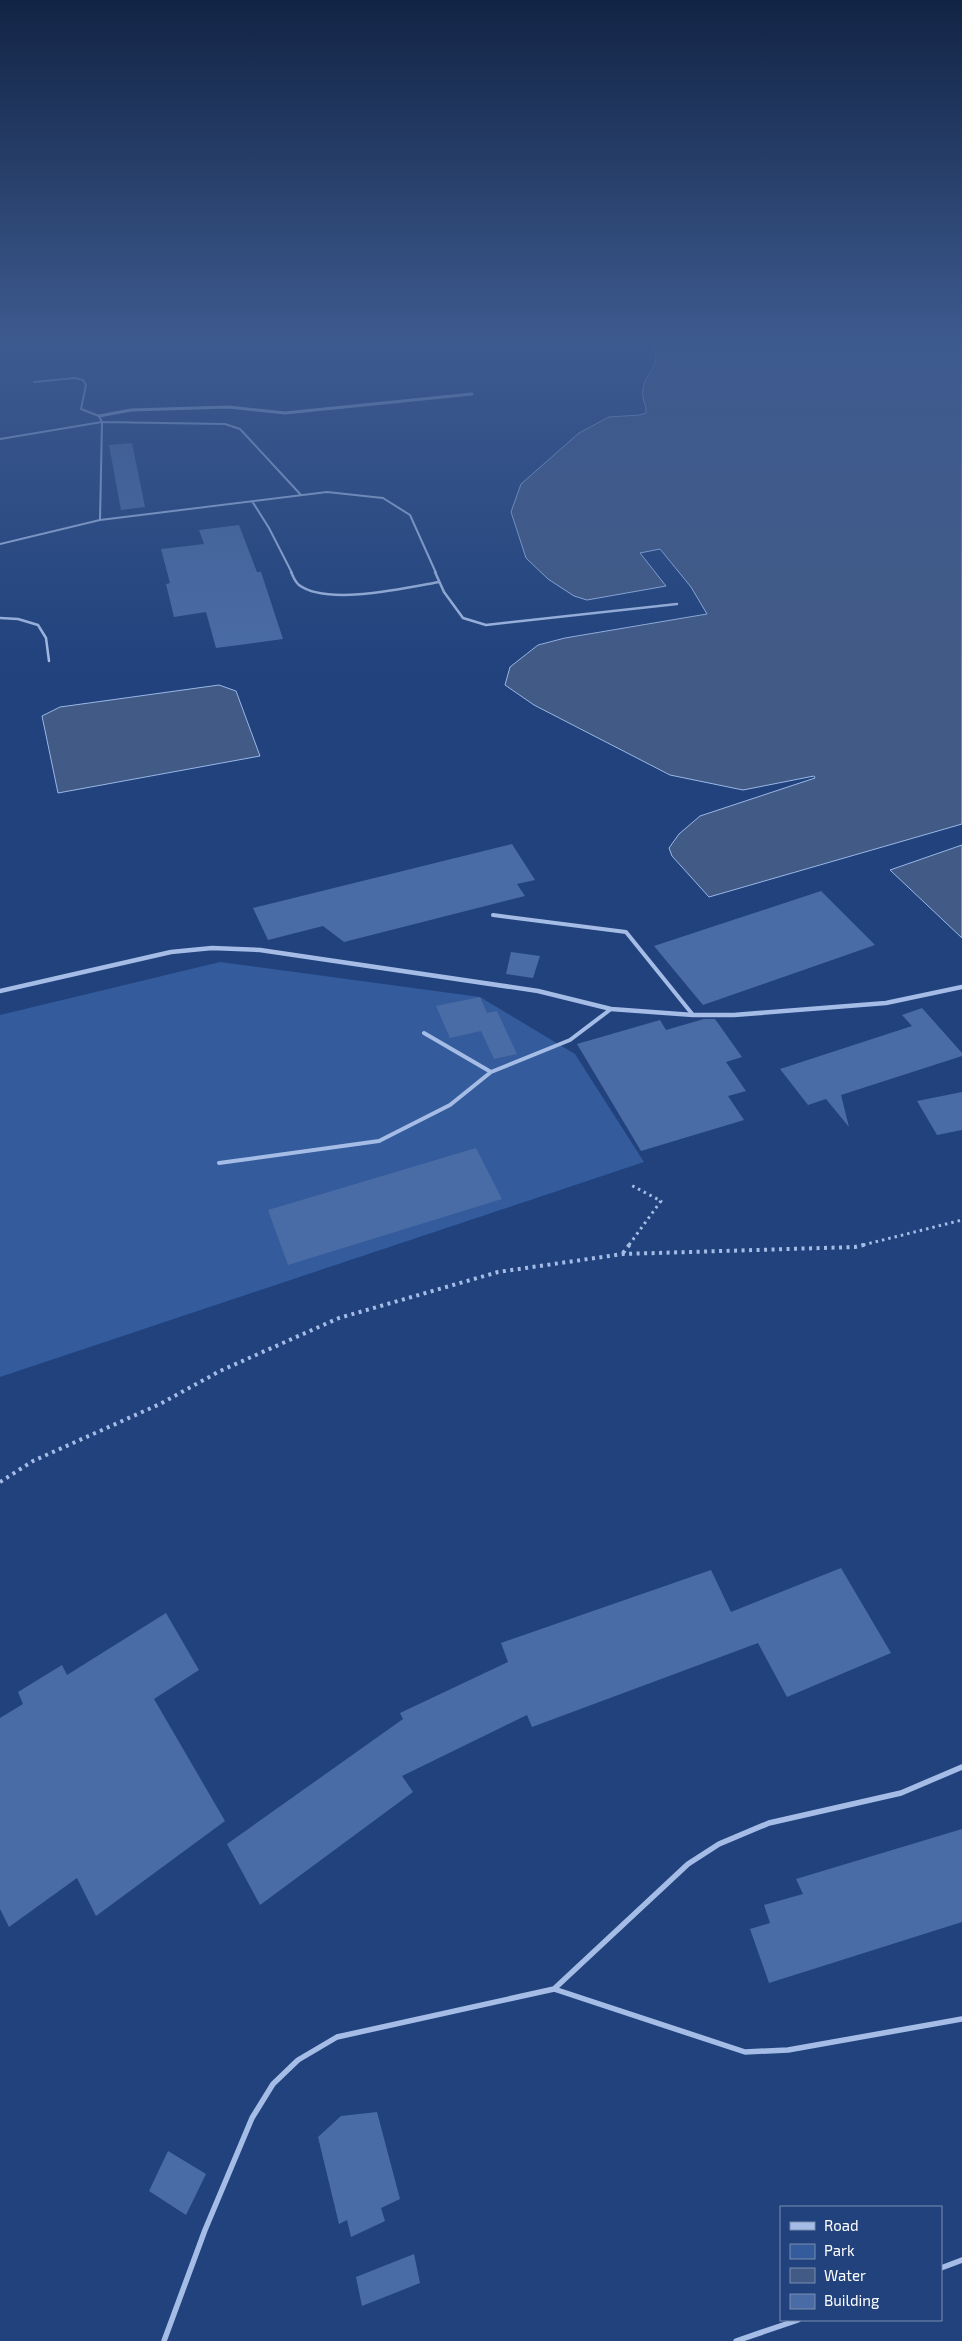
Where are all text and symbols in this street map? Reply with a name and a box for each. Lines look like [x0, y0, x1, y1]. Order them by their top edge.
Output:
legend [780, 2206, 942, 2321]
text: Road [824, 2216, 859, 2234]
text: Park [824, 2241, 855, 2259]
text: Water [824, 2266, 866, 2284]
text: Building [824, 2291, 880, 2309]

